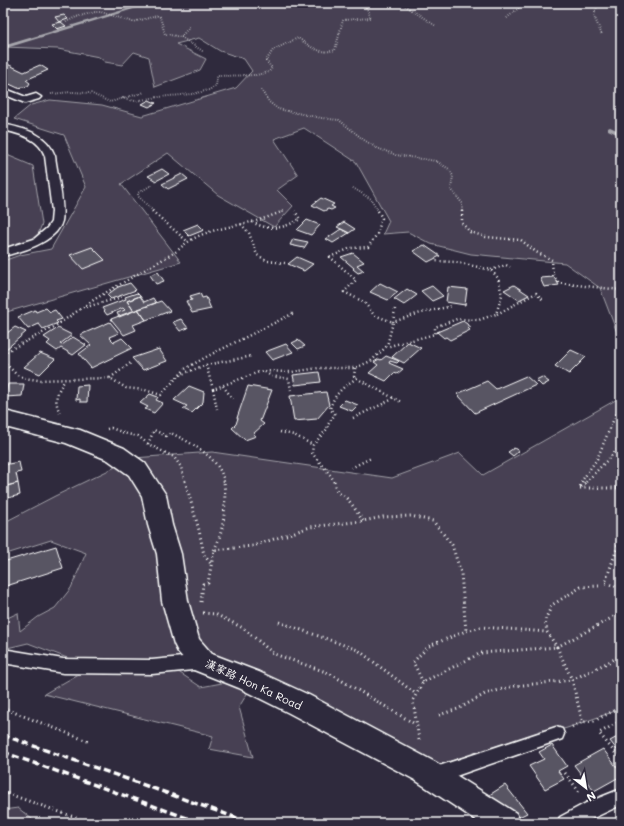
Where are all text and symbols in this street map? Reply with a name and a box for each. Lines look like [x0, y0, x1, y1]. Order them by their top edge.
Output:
street label: 漢家路 Hon Ka Road [203, 655, 305, 713]
north arrow [566, 768, 606, 808]
text: N [584, 788, 599, 806]

